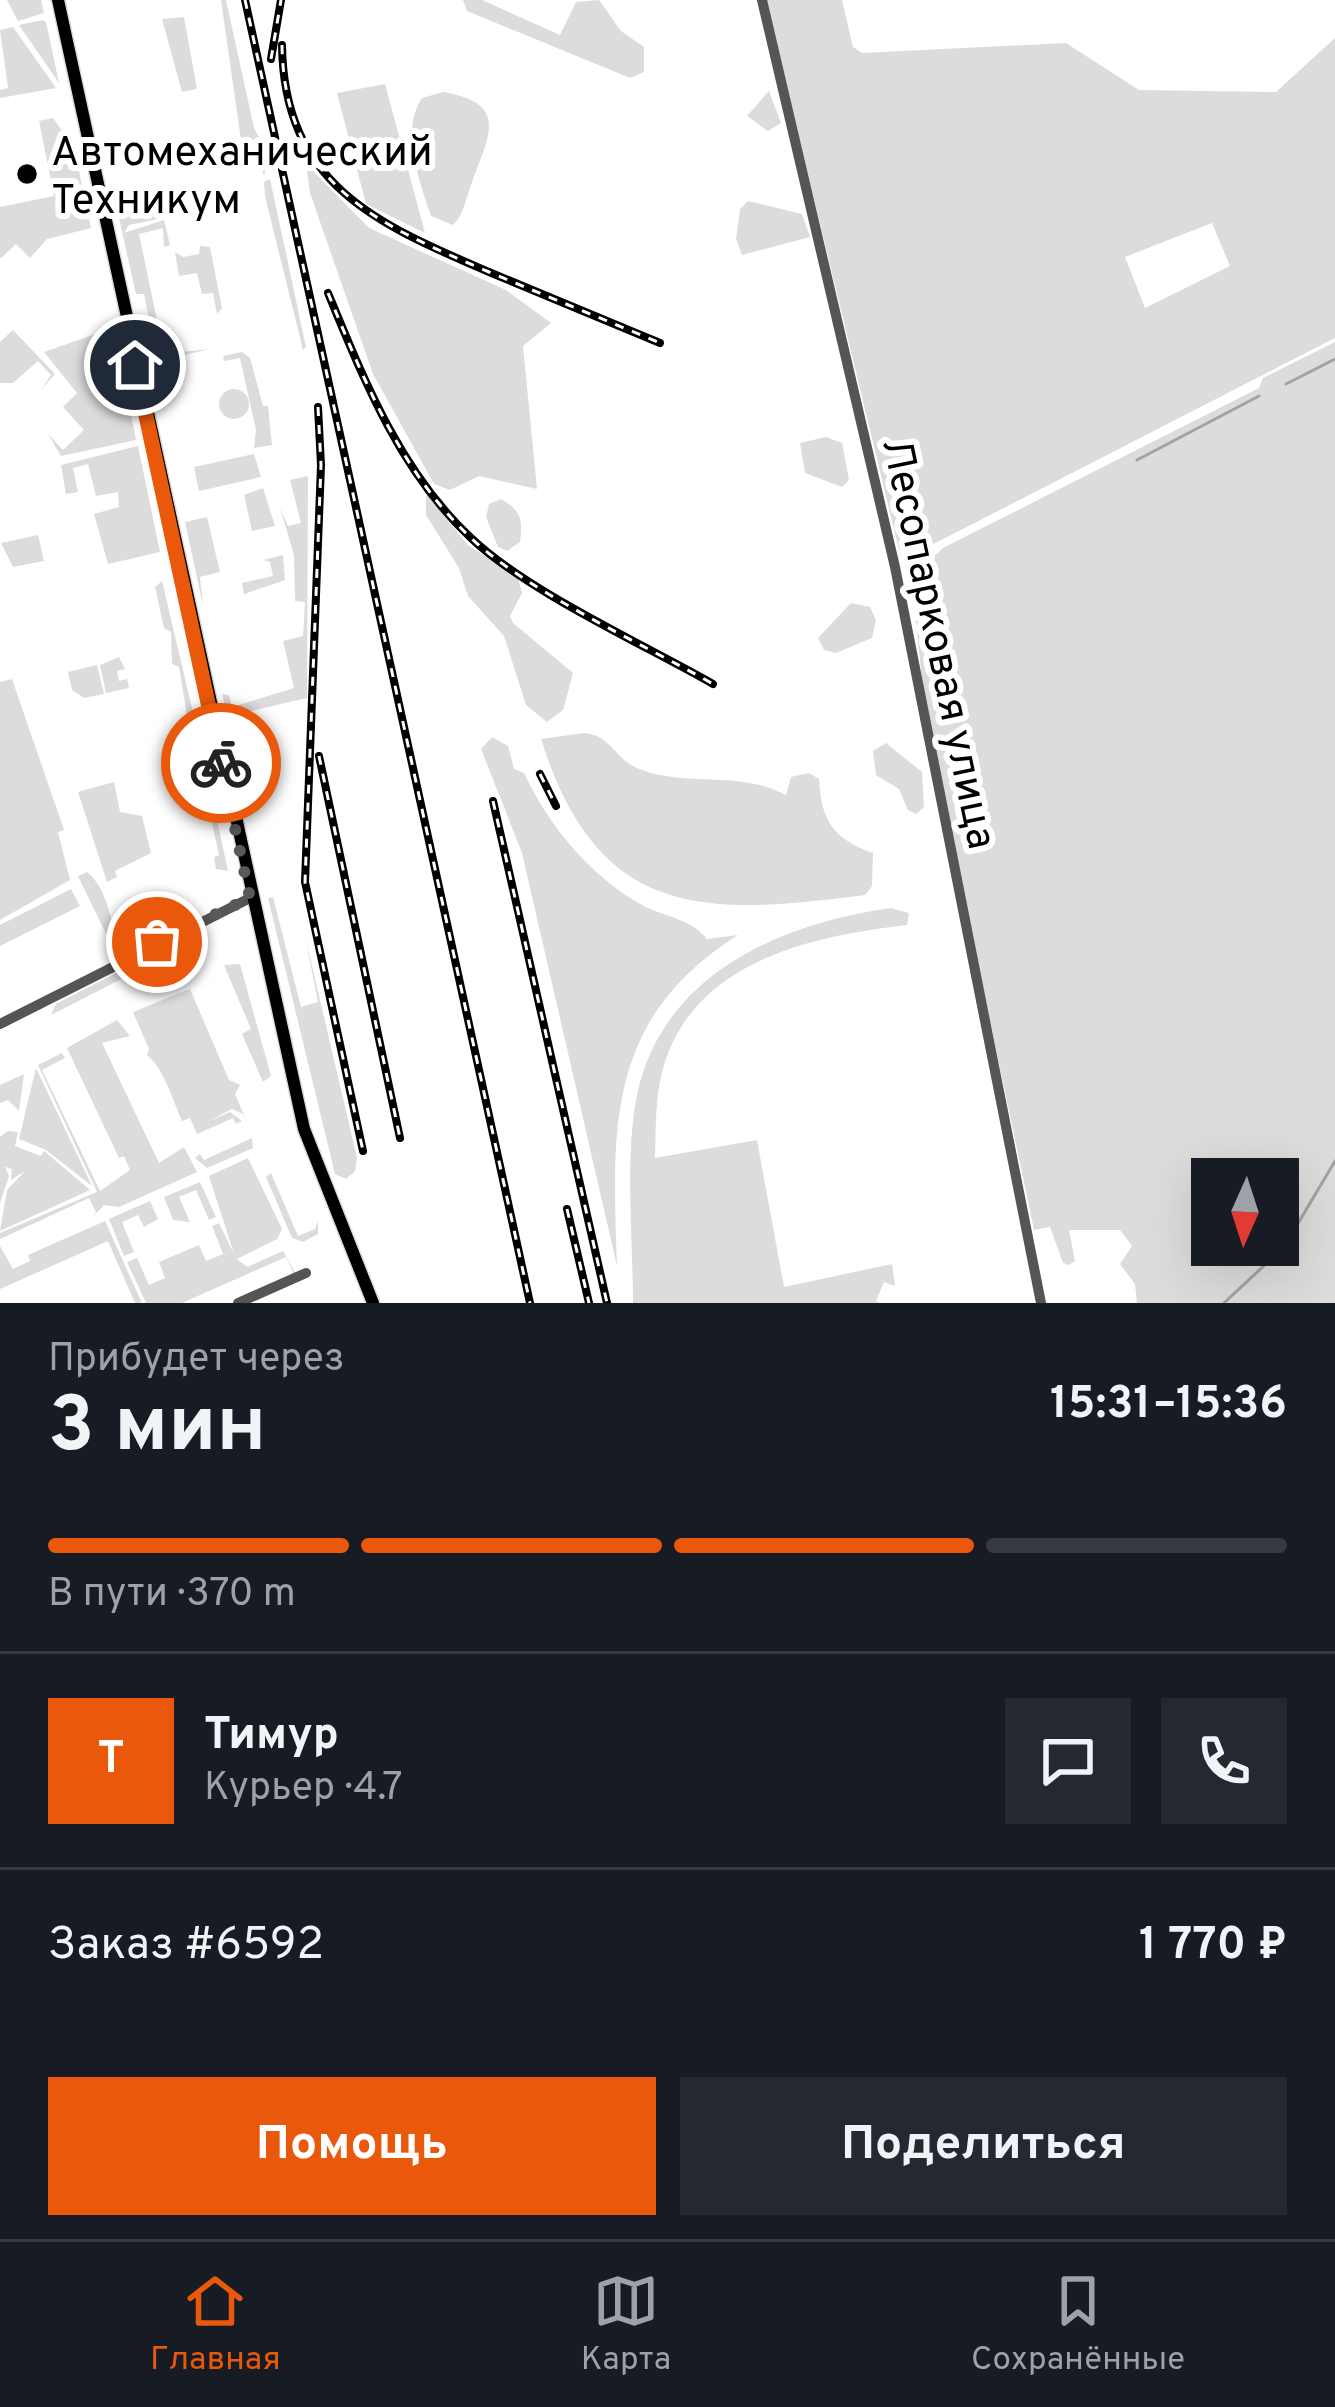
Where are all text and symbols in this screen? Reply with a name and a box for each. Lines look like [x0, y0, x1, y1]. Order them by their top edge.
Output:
place label: Автомеханический Техникум [51, 128, 433, 229]
marker: Автомеханический Техникум [14, 161, 40, 187]
pin [84, 314, 186, 416]
icon: home [102, 332, 168, 398]
street label: Лесопарковая улица [867, 434, 1006, 854]
courier [161, 703, 281, 823]
icon: bike [188, 730, 254, 796]
pin [106, 891, 208, 993]
icon: bag [124, 909, 190, 975]
north arrow [1191, 1158, 1299, 1266]
map controls [1191, 1158, 1299, 1266]
text: Прибудет через [48, 1336, 345, 1385]
text: 15:31–15:36 [1050, 1377, 1287, 1434]
text: 3 мин [48, 1380, 266, 1479]
text: В пути · 370 m [48, 1571, 296, 1620]
button: chat [1005, 1698, 1131, 1824]
button: phone [1161, 1698, 1287, 1824]
text: Тимур [204, 1708, 339, 1765]
text: Т [97, 1732, 125, 1789]
text: Курьер · 4.7 [204, 1765, 403, 1814]
text: Заказ #6592 [48, 1918, 324, 1975]
text: 1 770 ₽ [1139, 1918, 1287, 1975]
button: Помощь [48, 2077, 656, 2215]
button: Поделиться [680, 2077, 1287, 2215]
tab: Главная [150, 2268, 281, 2382]
tab: Карта [581, 2268, 671, 2382]
tab: Сохранённые [971, 2268, 1185, 2382]

